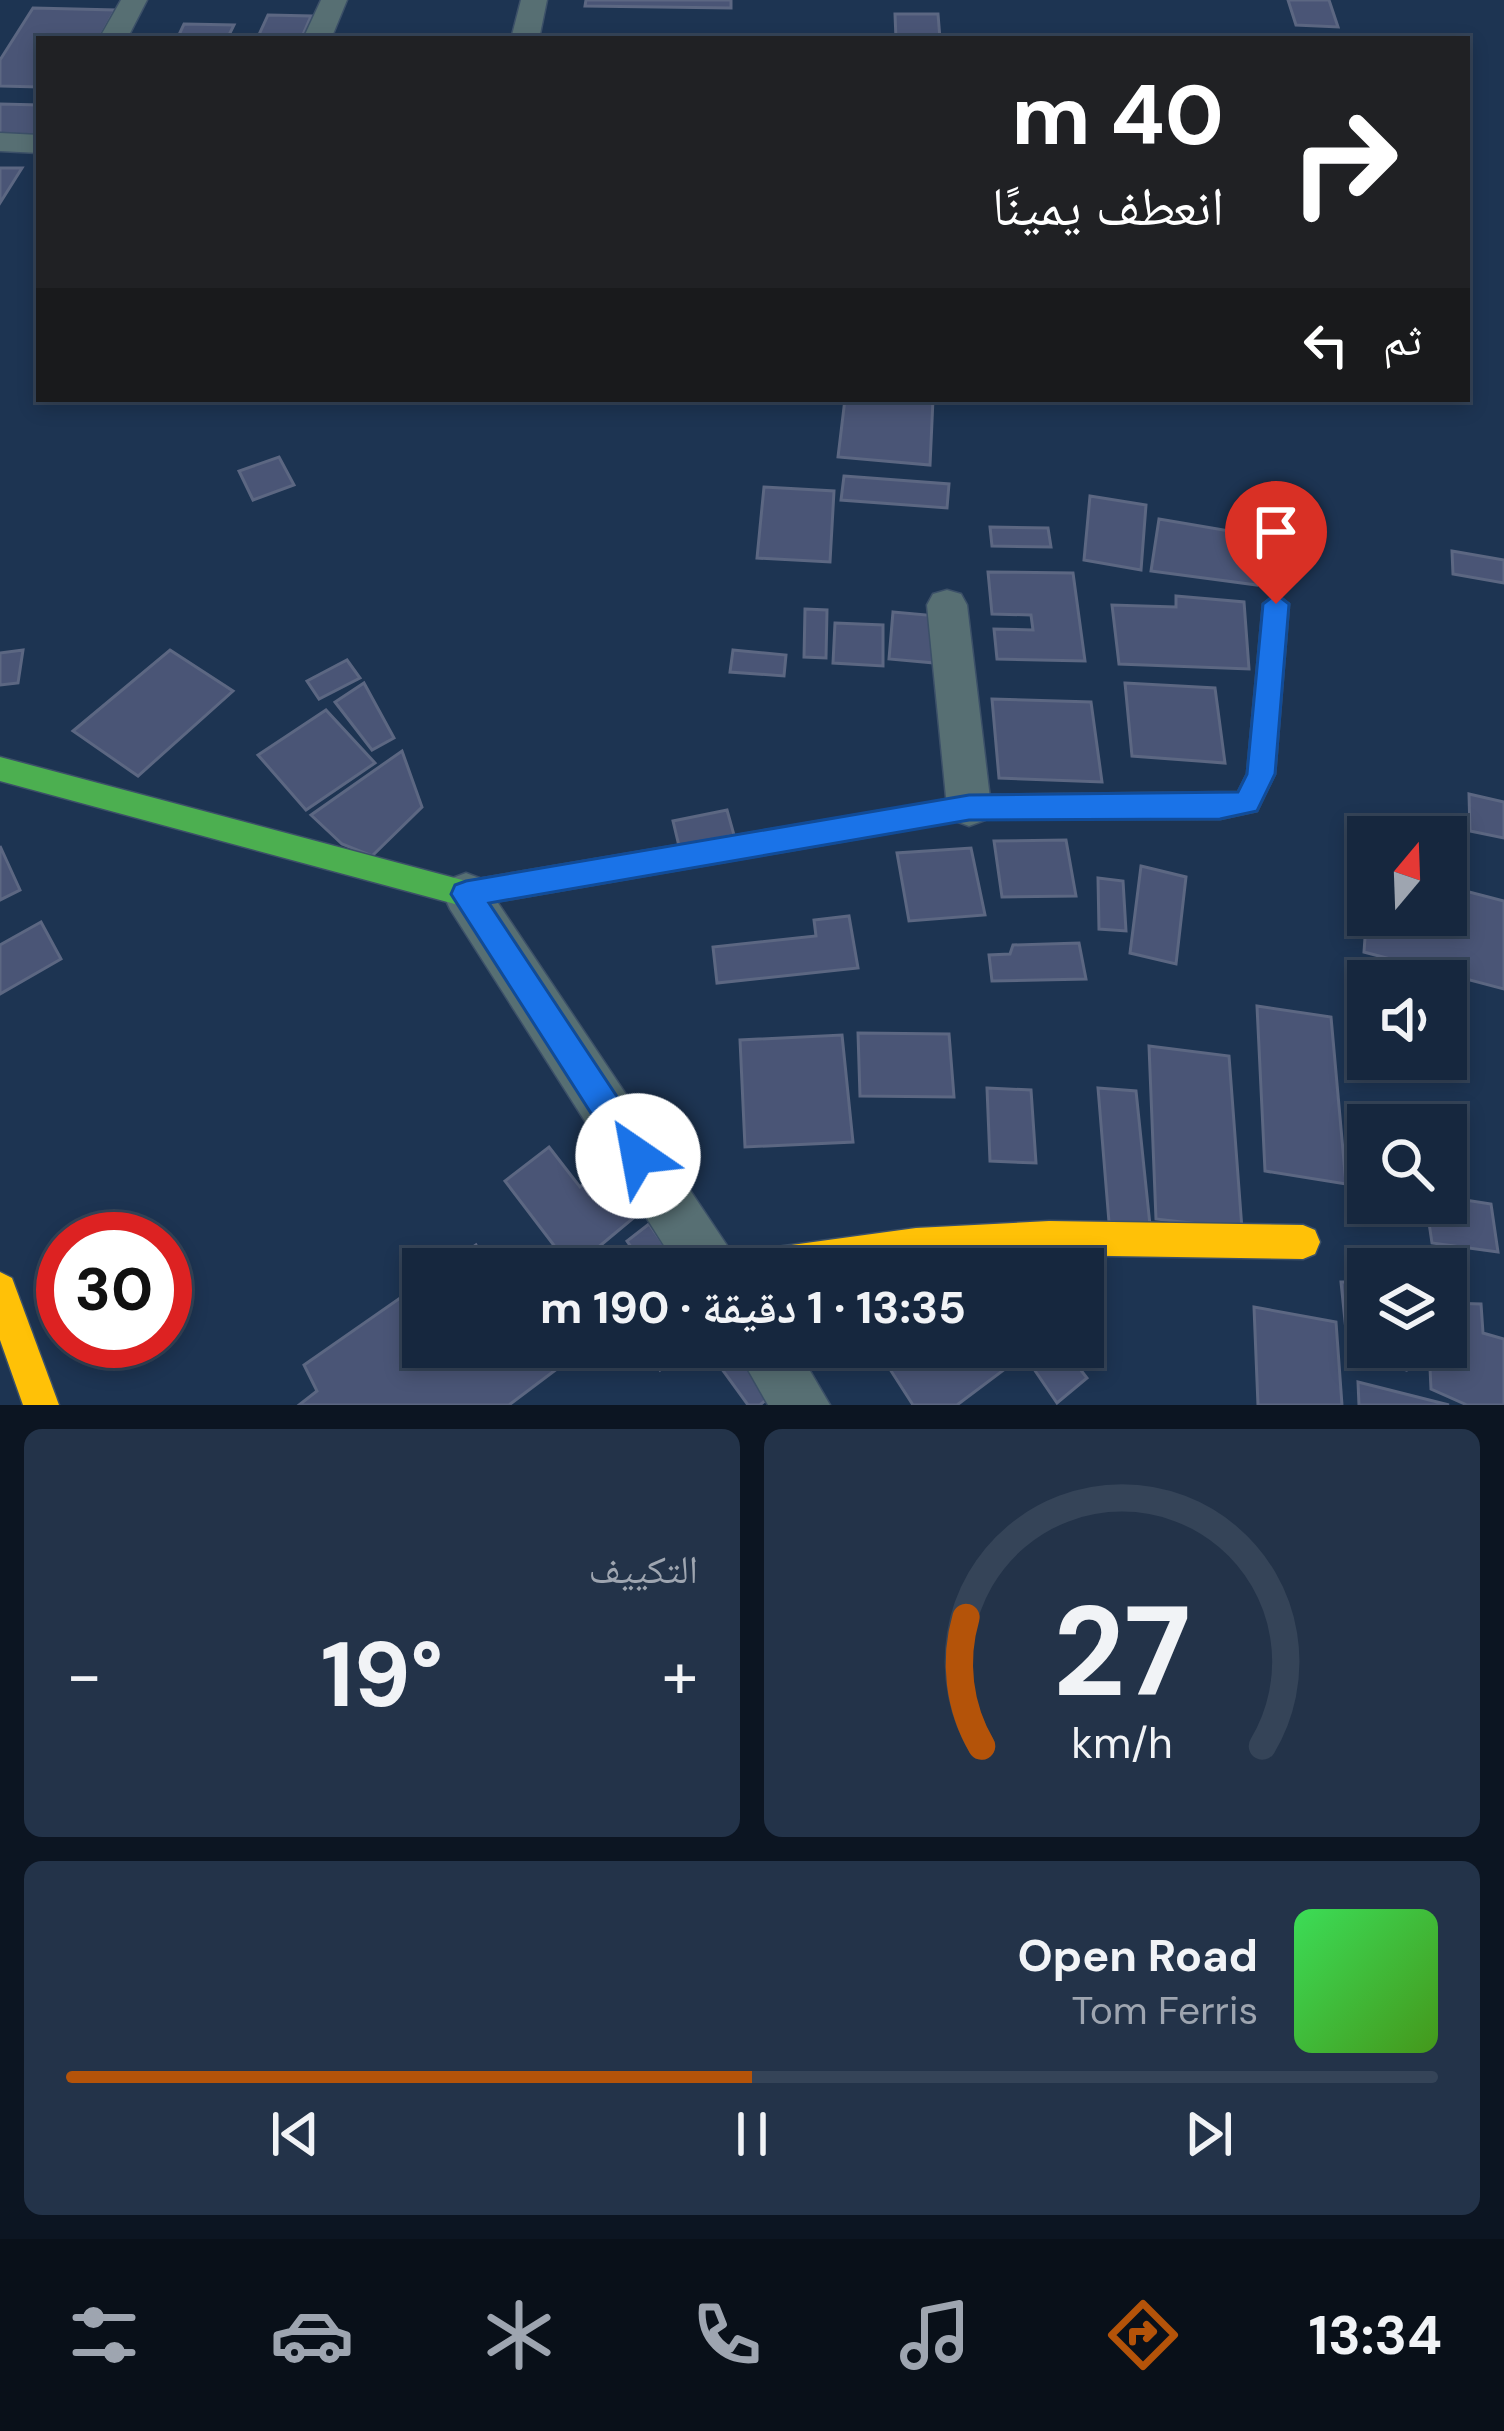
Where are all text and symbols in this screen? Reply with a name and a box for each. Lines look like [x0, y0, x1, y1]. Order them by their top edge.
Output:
text: 40 m [1011, 61, 1224, 170]
icon: right [1266, 84, 1422, 240]
text: انعطف يمينًا [992, 171, 1224, 242]
text: ثم [1383, 310, 1422, 369]
icon: left [1293, 312, 1359, 378]
pin [1225, 481, 1327, 604]
icon: arrive [1243, 499, 1309, 565]
north arrow [1347, 816, 1467, 936]
map controls [1347, 816, 1467, 1368]
button: sound [1347, 960, 1467, 1080]
position arrow [575, 1093, 701, 1219]
button: search [1347, 1104, 1467, 1224]
speed limit sign: 30 [36, 1212, 192, 1368]
button: layers [1347, 1248, 1467, 1368]
text: 13:35 · 1 دقيقة · 190 m [540, 1278, 966, 1337]
text: التكييف [589, 1544, 698, 1595]
text: 27 [1053, 1571, 1191, 1734]
text: 19° [321, 1617, 443, 1734]
text: − [66, 1633, 102, 1718]
text: + [662, 1633, 698, 1718]
text: km/h [1071, 1715, 1173, 1771]
text: Open Road [1017, 1926, 1258, 1985]
text: Tom Ferris [1071, 1985, 1258, 2036]
icon: previous [262, 2101, 328, 2167]
icon: pause [719, 2101, 785, 2167]
icon: next [1176, 2101, 1242, 2167]
icon: filters [62, 2293, 146, 2377]
icon: car [270, 2293, 354, 2377]
icon: climate [477, 2293, 561, 2377]
icon: phone [685, 2293, 769, 2377]
icon: music [893, 2293, 977, 2377]
icon: directions [1101, 2293, 1185, 2377]
text: 13:34 [1309, 2300, 1442, 2371]

